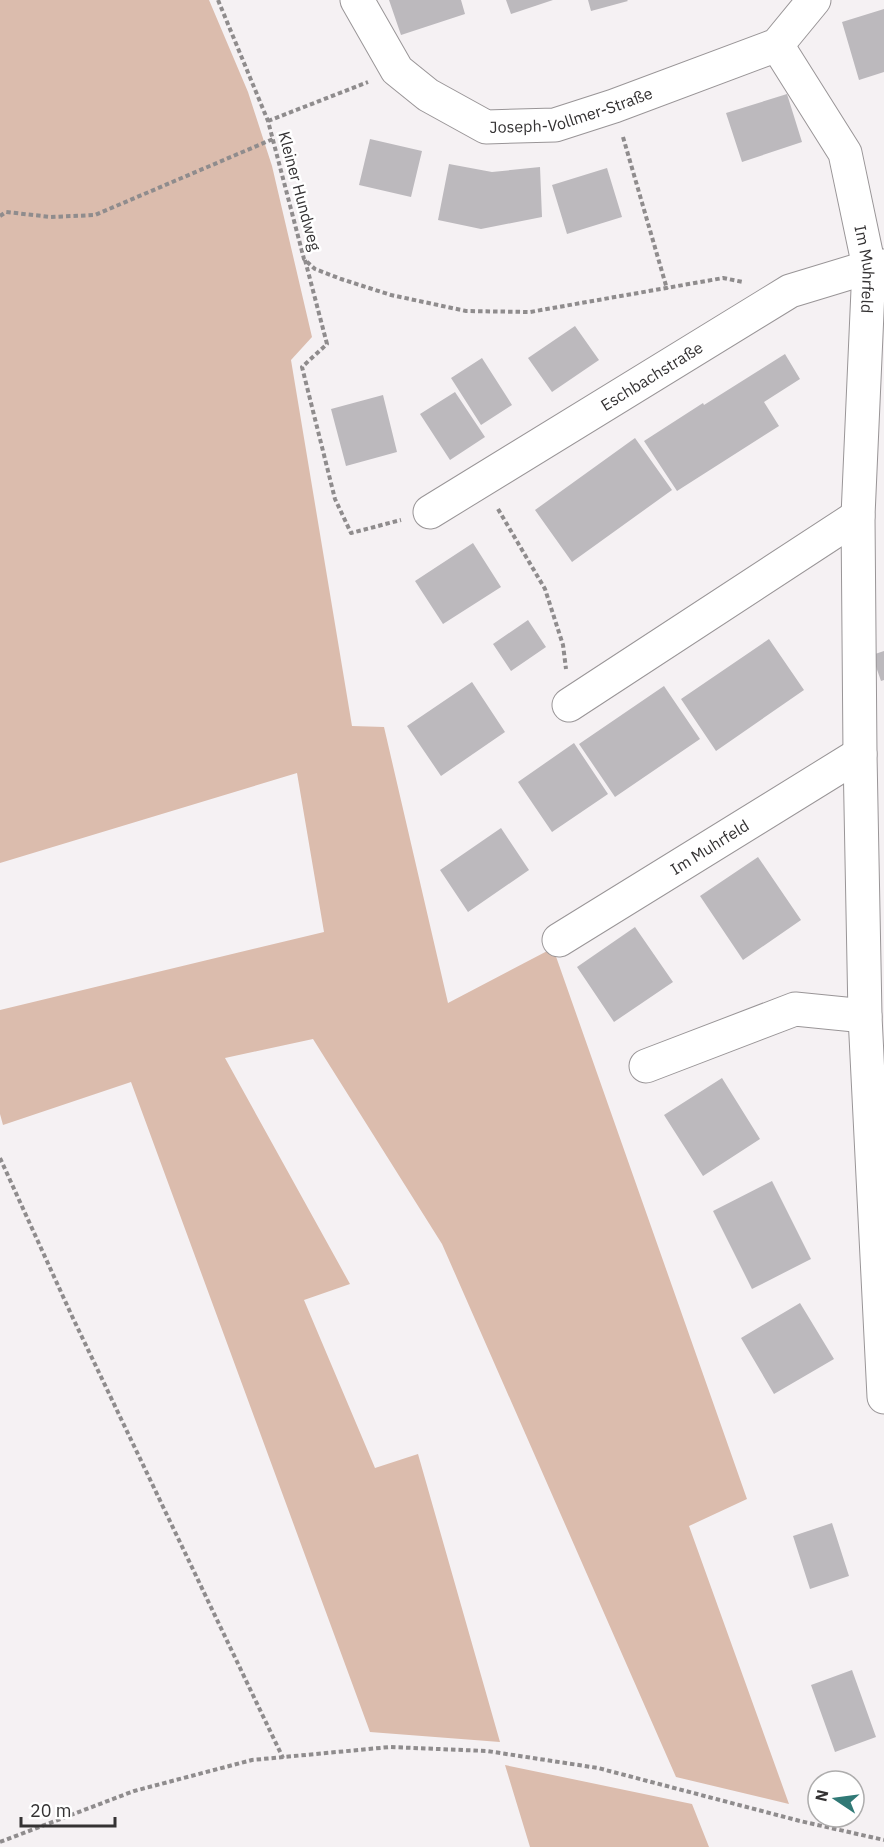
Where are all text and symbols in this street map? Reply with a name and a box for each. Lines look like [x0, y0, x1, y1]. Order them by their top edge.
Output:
street label: Joseph-Vollmer-Straße [489, 82, 655, 137]
street label: Kleiner Hundweg [274, 129, 326, 254]
street label: Im Muhrfeld [850, 223, 880, 314]
street label: Eschbachstraße [597, 337, 706, 415]
street label: Im Muhrfeld [667, 815, 753, 879]
north arrow [806, 1769, 866, 1829]
text: N [810, 1788, 832, 1804]
scale bar [21, 1790, 116, 1828]
text: 20 m [30, 1799, 72, 1822]

